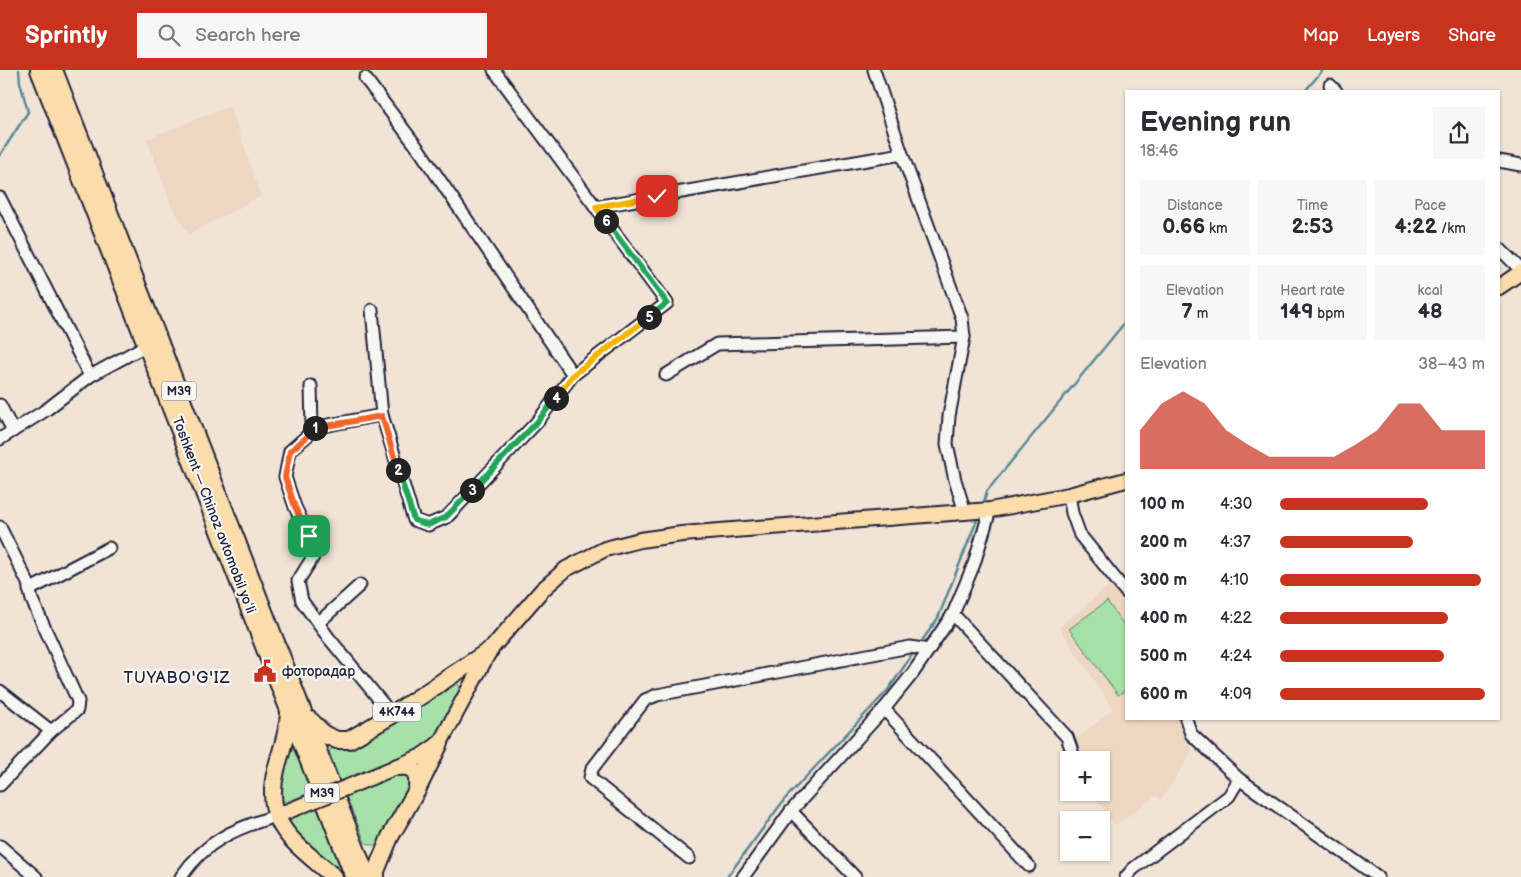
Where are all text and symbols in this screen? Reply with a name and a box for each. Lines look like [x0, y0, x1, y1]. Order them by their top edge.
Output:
search box [137, 13, 487, 58]
text: Sprintly [25, 21, 107, 50]
icon: search [155, 21, 183, 49]
text: Search here [195, 24, 301, 47]
text: Map [1303, 25, 1339, 46]
text: Layers [1367, 25, 1420, 46]
text: Share [1448, 25, 1496, 46]
text: Evening run [1140, 106, 1291, 139]
button: share [1433, 107, 1485, 159]
text: 18:46 [1140, 142, 1178, 161]
pin [636, 175, 678, 217]
icon: check [643, 182, 671, 210]
text: Distance [1167, 197, 1223, 214]
text: Time [1297, 197, 1328, 214]
text: Pace [1414, 197, 1446, 214]
pin: 6 [594, 208, 618, 234]
text: 6 [602, 213, 611, 230]
text: 0.66 [1162, 214, 1205, 239]
text: 2:53 [1291, 214, 1333, 239]
text: 4:22 [1395, 214, 1437, 239]
text: km [1205, 220, 1228, 237]
text: /km [1437, 220, 1466, 237]
text: Elevation [1166, 282, 1224, 299]
text: Heart rate [1280, 282, 1345, 299]
text: kcal [1418, 282, 1443, 299]
text: 7 [1181, 299, 1193, 324]
text: 149 [1280, 299, 1314, 324]
text: 48 [1418, 299, 1443, 324]
pin: 5 [636, 304, 662, 330]
text: m [1193, 305, 1208, 322]
text: bpm [1314, 305, 1345, 322]
text: 5 [645, 309, 654, 326]
text: Elevation [1140, 355, 1207, 374]
text: 38–43 m [1418, 355, 1485, 374]
road number: M39 [162, 382, 196, 401]
pin: 4 [544, 386, 568, 410]
text: 4 [552, 390, 561, 407]
street label: Toshkent — Chinoz avtomobil yoʻli [169, 414, 259, 616]
pin: 1 [302, 416, 328, 440]
text: 1 [313, 420, 318, 437]
pin: 2 [386, 458, 410, 482]
text: 2 [394, 462, 403, 479]
pin: 3 [460, 478, 484, 502]
text: 3 [468, 482, 477, 499]
text: 100 m [1140, 495, 1185, 514]
text: 4:30 [1220, 495, 1252, 514]
pin [288, 515, 330, 557]
icon: arrive [295, 522, 323, 550]
text: 200 m [1140, 533, 1187, 552]
text: 4:37 [1220, 533, 1251, 552]
text: 300 m [1140, 571, 1187, 590]
text: 4:10 [1220, 571, 1249, 590]
text: 400 m [1140, 609, 1187, 628]
text: 4:22 [1220, 609, 1252, 628]
text: 500 m [1140, 647, 1187, 666]
text: 4:24 [1220, 647, 1252, 666]
public building icon: фоторадар [252, 658, 278, 684]
place label: фоторадар [282, 663, 355, 680]
district label: TUYABO'G'IZ [123, 669, 231, 688]
text: 600 m [1140, 685, 1188, 704]
text: 4:09 [1220, 685, 1252, 704]
road number: 4К744 [373, 702, 421, 722]
map controls [1060, 751, 1110, 861]
button: + [1060, 751, 1110, 801]
road number: M39 [304, 784, 340, 802]
button: − [1060, 811, 1110, 861]

